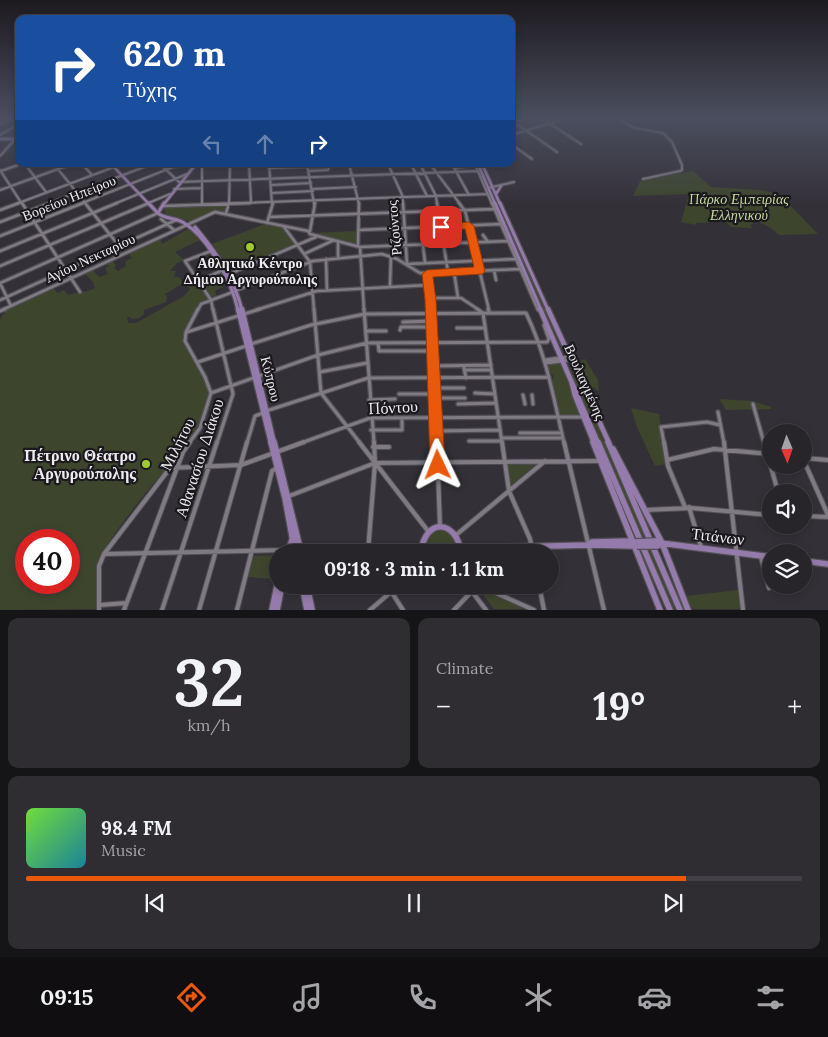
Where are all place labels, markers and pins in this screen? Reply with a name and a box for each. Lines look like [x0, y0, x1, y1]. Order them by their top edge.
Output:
pin [420, 206, 462, 248]
marker: Αθλητικό Κέντρο Δήμου Αργυρούπολης [244, 241, 256, 253]
place label: Αθλητικό Κέντρο Δήμου Αργυρούπολης [183, 254, 318, 288]
place label: Πέτρινο Θέατρο Αργυρούπολης [24, 445, 136, 483]
marker: Πέτρινο Θέατρο Αργυρούπολης [140, 458, 152, 470]

